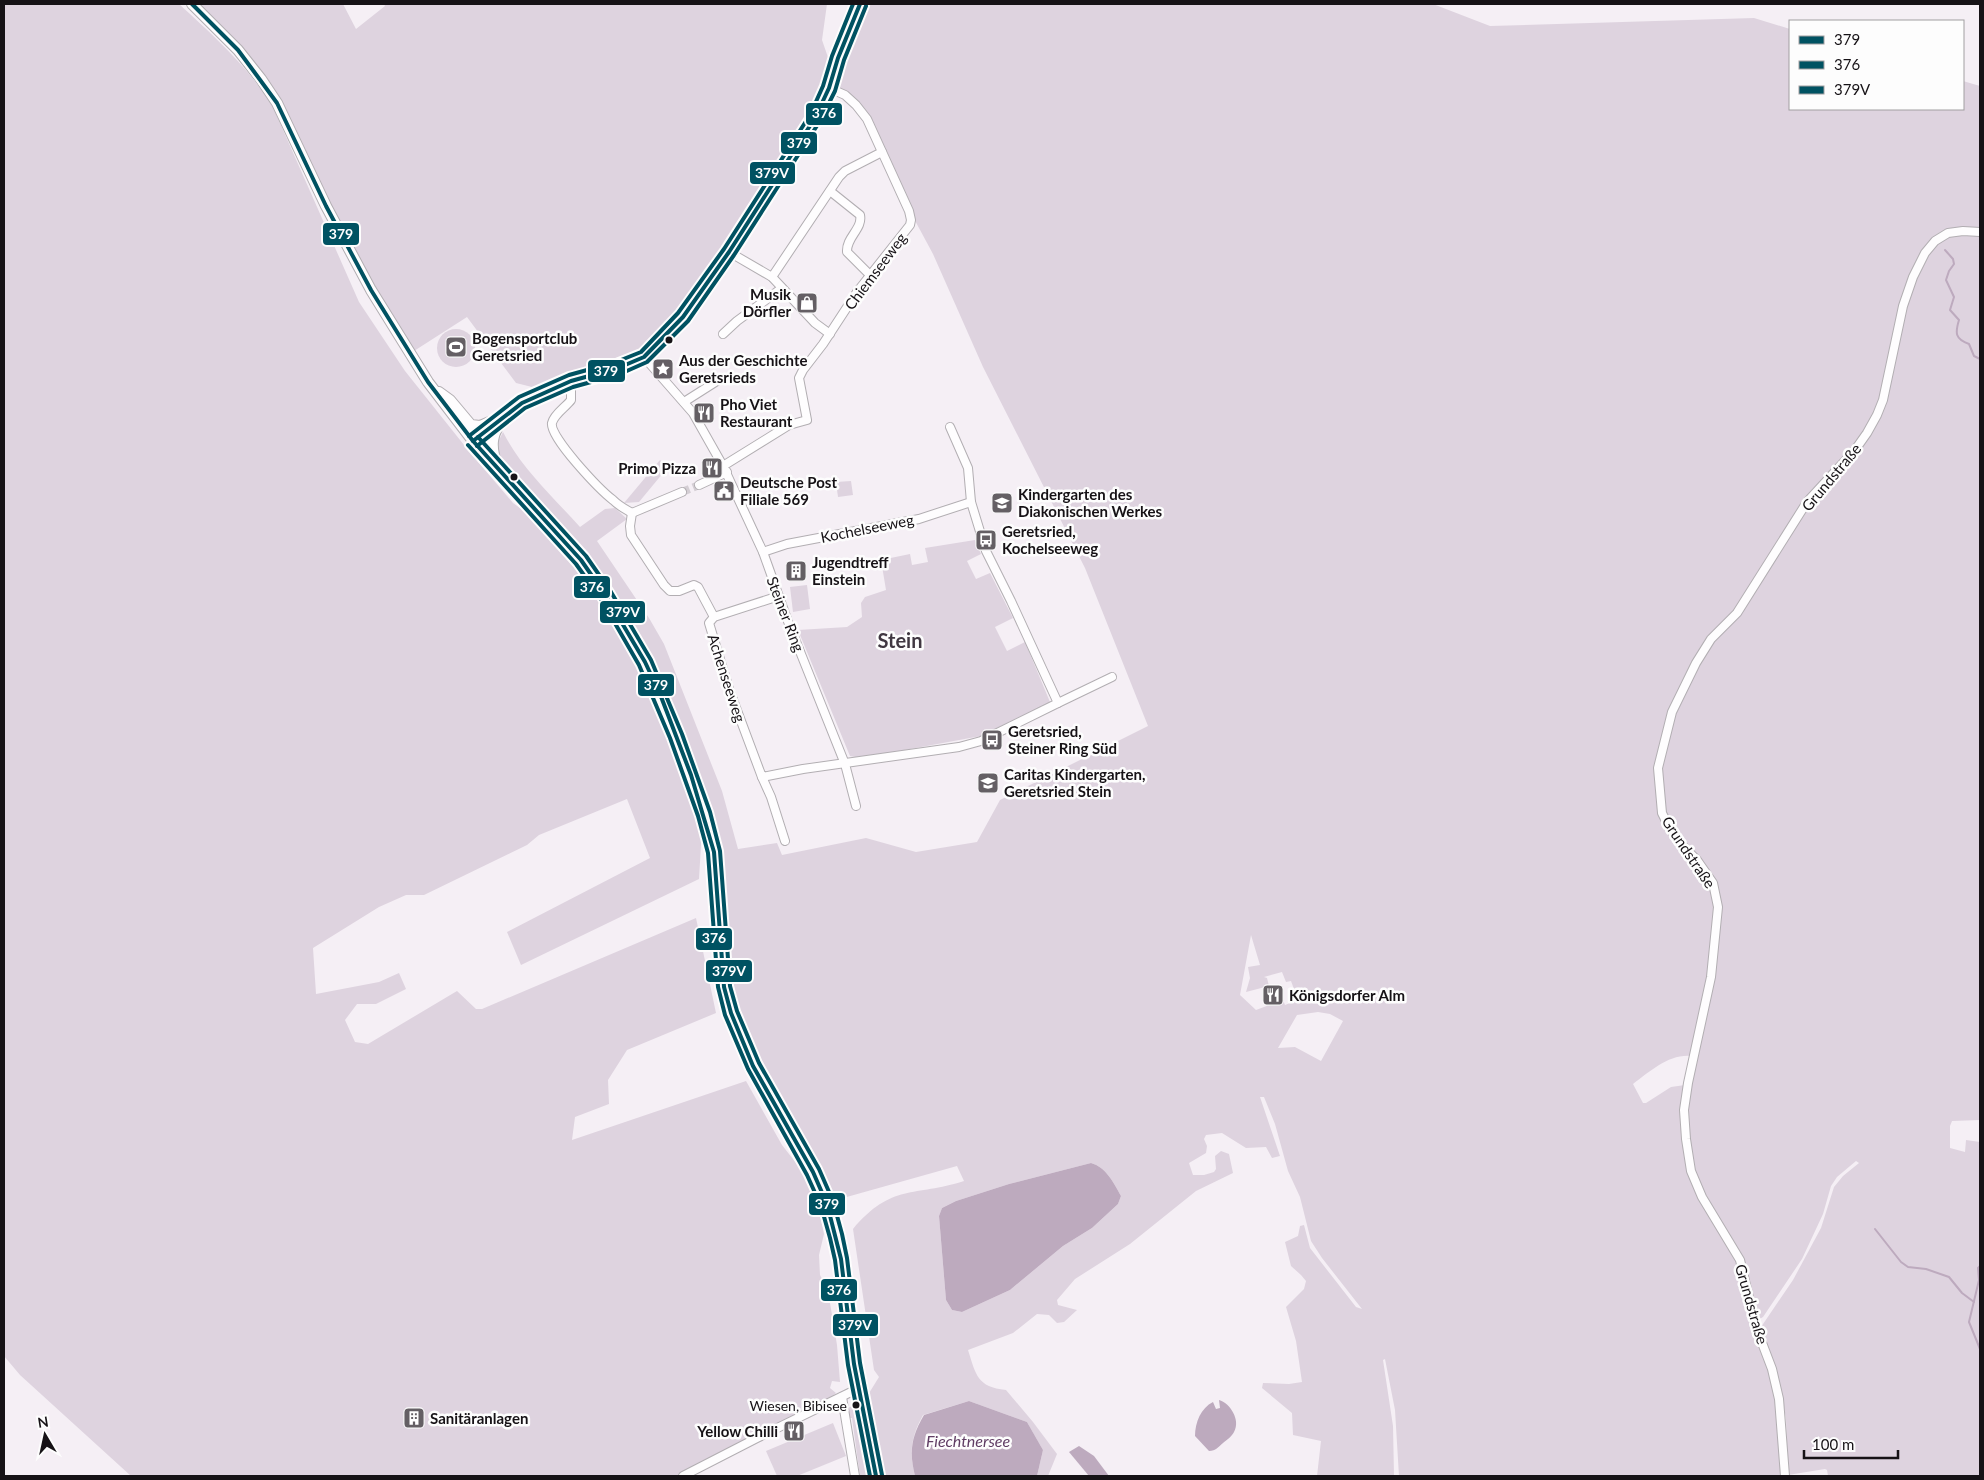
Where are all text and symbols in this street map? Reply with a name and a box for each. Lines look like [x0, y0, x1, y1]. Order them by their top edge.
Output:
legend [1789, 20, 1964, 110]
text: 379 [1834, 30, 1860, 48]
text: 376 [1834, 55, 1860, 73]
text: 379V [1834, 80, 1871, 98]
line badge: 376 [805, 102, 843, 126]
text: 376 [812, 104, 836, 121]
line badge: 379 [780, 131, 818, 155]
text: 379 [787, 134, 811, 151]
line badge: 379V [749, 161, 796, 185]
text: 379V [755, 164, 789, 181]
line badge: 379 [322, 222, 360, 246]
text: 379 [329, 225, 353, 242]
street label: Chiemseeweg [840, 229, 910, 313]
place label: Musik Dörfler [743, 285, 792, 320]
shop icon: Musik Dörfler [795, 291, 819, 315]
place label: Bogensportclub Geretsried [472, 329, 577, 364]
sports icon: Bogensportclub Geretsried [444, 335, 468, 359]
unlabelled marker [664, 335, 674, 345]
place label: Aus der Geschichte Geretsrieds [678, 351, 807, 386]
place icon: Aus der Geschichte Geretsrieds [651, 357, 675, 381]
line badge: 379 [587, 359, 626, 383]
text: 379 [594, 362, 618, 379]
place label: Pho Viet Restaurant [720, 395, 793, 430]
restaurant icon: Pho Viet Restaurant [692, 401, 716, 425]
street label: Grundstraße [1798, 439, 1865, 514]
restaurant icon: Primo Pizza [700, 456, 724, 480]
place label: Primo Pizza [618, 459, 696, 477]
unlabelled marker [509, 472, 519, 482]
place label: Deutsche Post Filiale 569 [740, 473, 837, 508]
public building icon: Deutsche Post Filiale 569 [712, 479, 736, 503]
place label: Kindergarten des Diakonischen Werkes [1018, 485, 1163, 520]
school or university icon: Kindergarten des Diakonischen Werkes [990, 491, 1014, 515]
street label: Kochelseeweg [819, 510, 915, 546]
place label: Geretsried, Kochelseeweg [1002, 522, 1098, 557]
bus stop icon: Geretsried, Kochelseeweg [974, 528, 998, 552]
place label: Jugendtreff Einstein [812, 553, 889, 588]
building icon: Jugendtreff Einstein [784, 559, 808, 583]
street label: Steiner Ring [763, 574, 809, 654]
line badge: 376 [573, 575, 611, 599]
text: 376 [580, 578, 604, 595]
line badge: 379V [599, 600, 646, 624]
text: 379V [606, 603, 640, 620]
district label: Stein [878, 628, 922, 652]
street label: Achenseeweg [704, 632, 750, 724]
line badge: 379 [637, 673, 675, 697]
text: 379 [644, 676, 668, 693]
place label: Geretsried, Steiner Ring Süd [1008, 722, 1117, 757]
bus stop icon: Geretsried, Steiner Ring Süd [980, 728, 1004, 752]
place label: Caritas Kindergarten, Geretsried Stein [1004, 765, 1146, 800]
school or university icon: Caritas Kindergarten, Geretsried Stein [976, 771, 1000, 795]
street label: Grundstraße [1658, 813, 1720, 891]
line badge: 376 [695, 927, 733, 951]
text: 376 [702, 929, 726, 946]
line badge: 379V [705, 959, 753, 983]
text: 379V [712, 962, 746, 979]
restaurant icon: Königsdorfer Alm [1261, 983, 1285, 1007]
place label: Königsdorfer Alm [1289, 986, 1405, 1004]
line badge: 379 [808, 1192, 846, 1216]
text: 379 [815, 1195, 839, 1212]
street label: Grundstraße [1732, 1262, 1772, 1346]
line badge: 376 [820, 1278, 858, 1302]
text: 376 [827, 1281, 851, 1298]
line badge: 379V [832, 1313, 879, 1337]
text: 379V [838, 1316, 872, 1333]
place label: Wiesen, Bibisee [749, 1397, 847, 1414]
marker: Wiesen, Bibisee [851, 1400, 861, 1410]
building icon: Sanitäranlagen [402, 1406, 426, 1430]
place label: Sanitäranlagen [430, 1409, 528, 1427]
north arrow [20, 1410, 70, 1460]
text: N [36, 1412, 50, 1431]
restaurant icon: Yellow Chilli [782, 1419, 806, 1443]
place label: Yellow Chilli [696, 1422, 778, 1440]
scale bar [1804, 1428, 1898, 1460]
water label: Fiechtnersee [926, 1431, 1010, 1450]
text: 100 m [1812, 1435, 1854, 1453]

